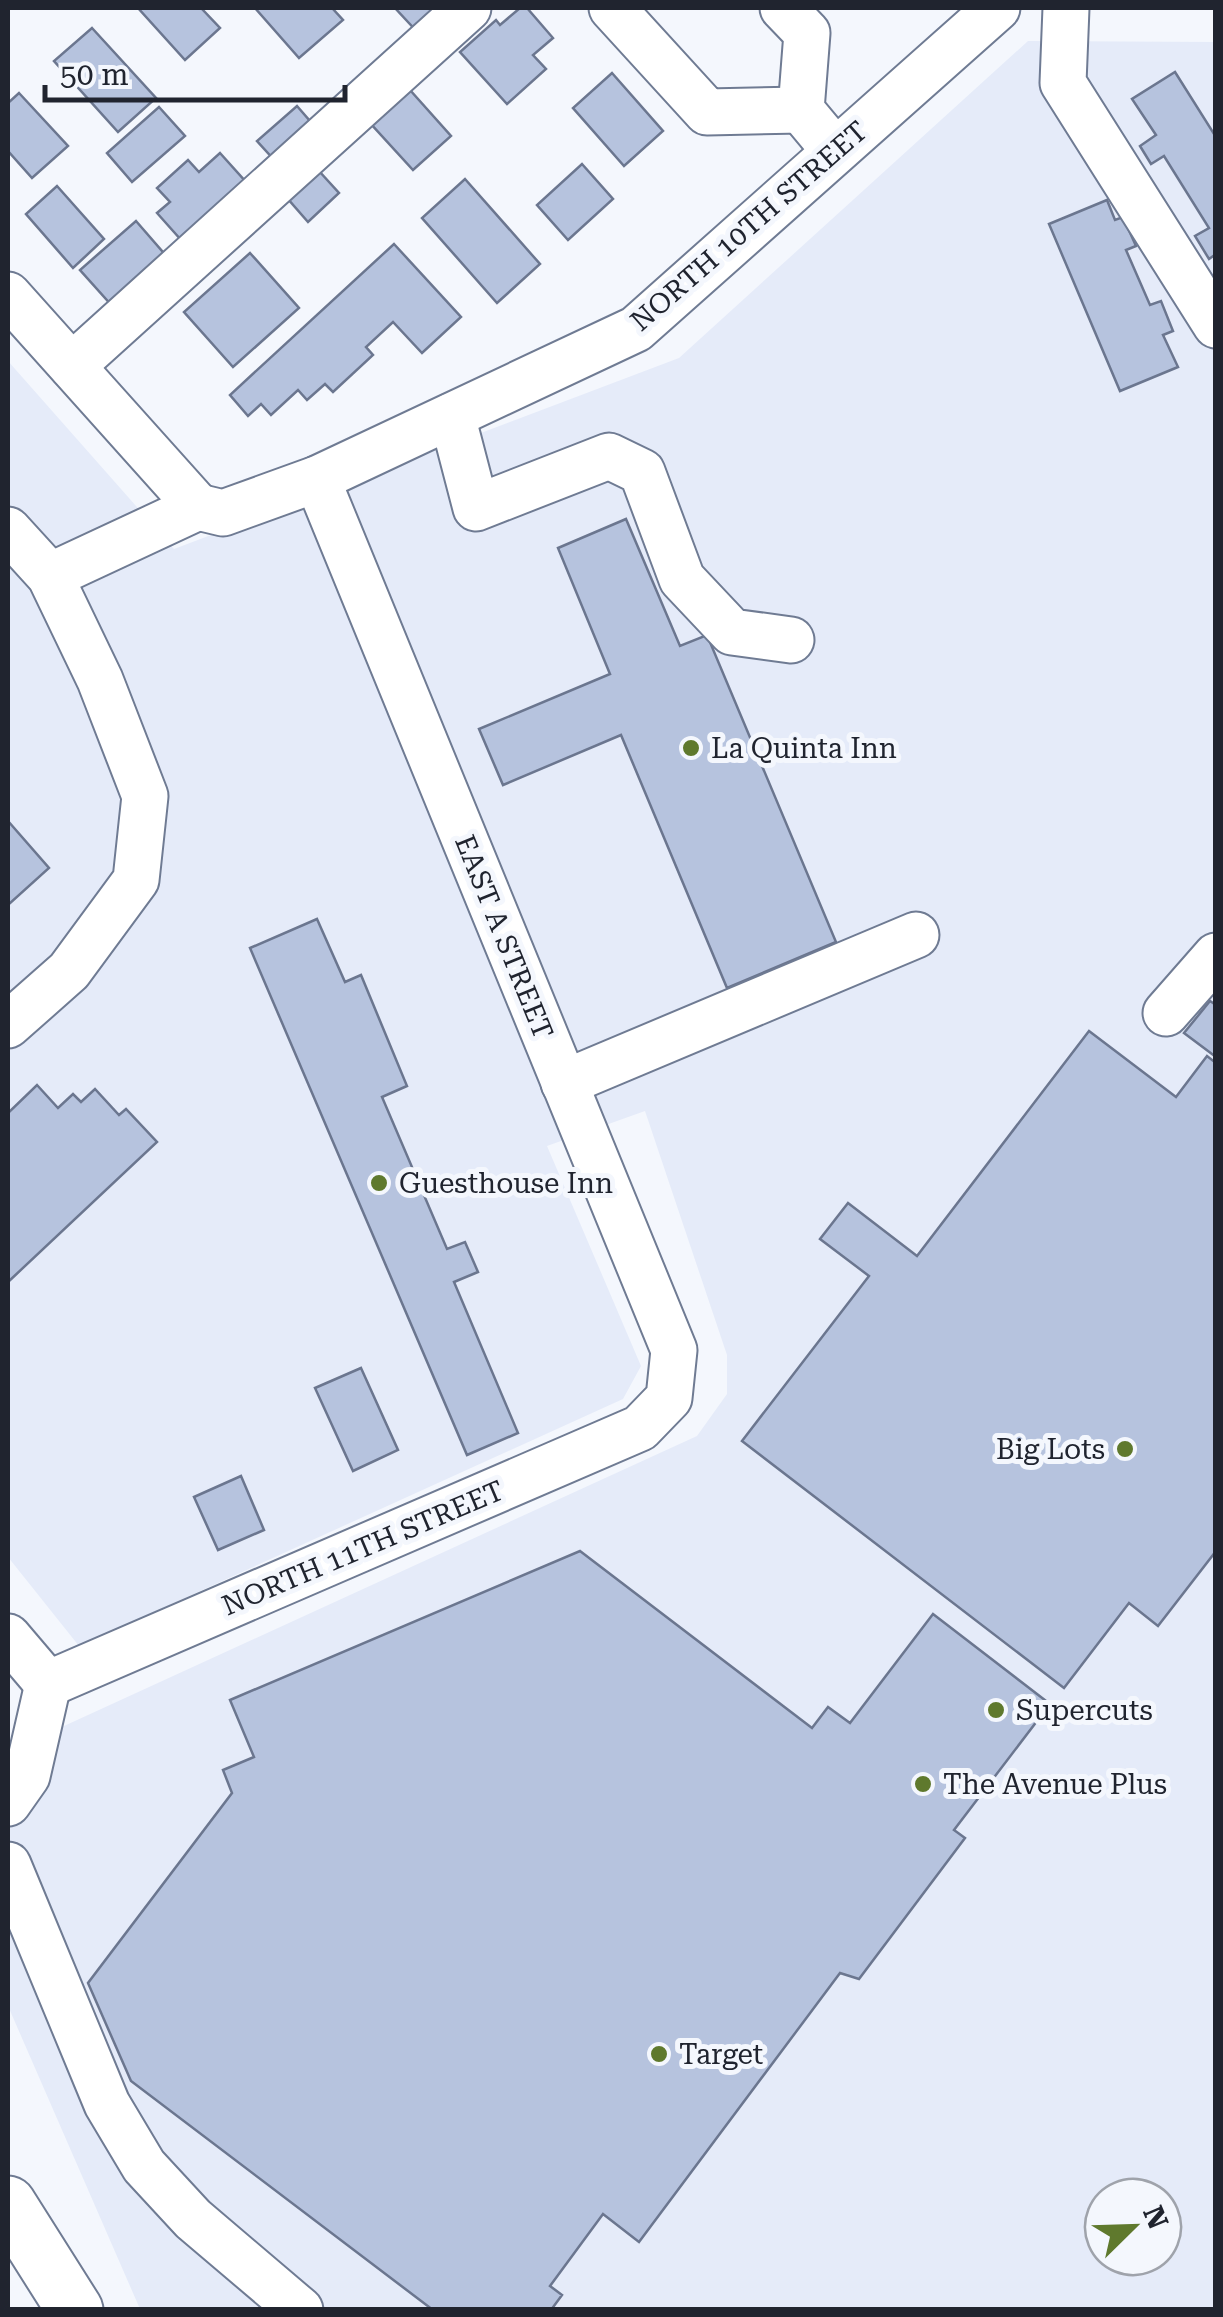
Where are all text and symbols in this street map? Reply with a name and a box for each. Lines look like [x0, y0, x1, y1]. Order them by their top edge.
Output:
scale bar [45, 40, 345, 102]
text: 50 m [60, 57, 129, 92]
street label: NORTH 10TH STREET [624, 114, 874, 338]
place label: La Quinta Inn [711, 732, 897, 765]
marker: La Quinta Inn [680, 737, 702, 759]
street label: EAST A STREET [448, 830, 560, 1044]
place label: Guesthouse Inn [399, 1167, 613, 1200]
marker: Guesthouse Inn [368, 1172, 390, 1194]
place label: Big Lots [996, 1433, 1105, 1466]
marker: Big Lots [1114, 1438, 1136, 1460]
street label: NORTH 11TH STREET [217, 1474, 509, 1622]
place label: Supercuts [1016, 1694, 1153, 1727]
marker: Supercuts [985, 1699, 1007, 1721]
place label: The Avenue Plus [943, 1768, 1167, 1801]
marker: The Avenue Plus [912, 1773, 934, 1795]
place label: Target [679, 2038, 763, 2071]
marker: Target [648, 2043, 670, 2065]
north arrow [1083, 2177, 1183, 2277]
text: N [1136, 2201, 1175, 2234]

